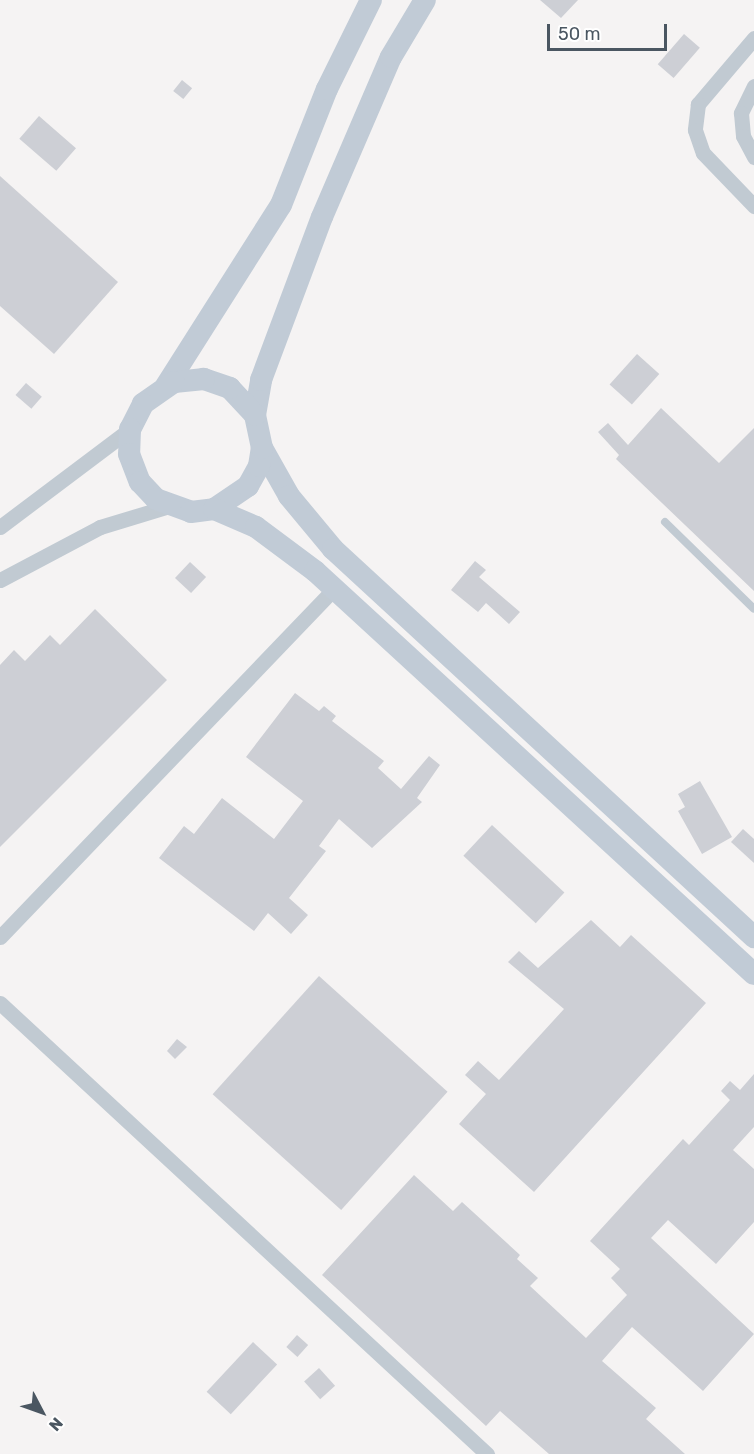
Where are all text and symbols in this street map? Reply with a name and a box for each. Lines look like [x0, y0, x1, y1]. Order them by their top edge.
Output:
scale bar [550, 12, 670, 50]
text: 50 m [558, 23, 601, 45]
north arrow [12, 1382, 72, 1442]
text: N [45, 1414, 67, 1435]

